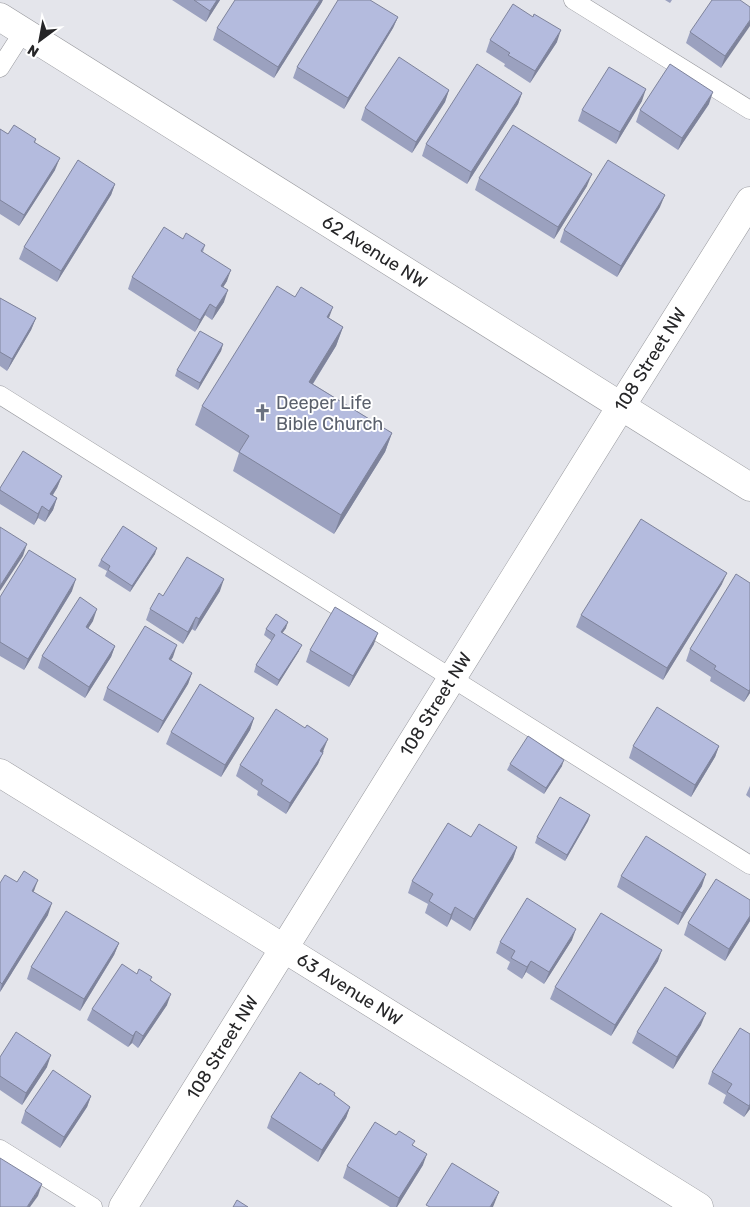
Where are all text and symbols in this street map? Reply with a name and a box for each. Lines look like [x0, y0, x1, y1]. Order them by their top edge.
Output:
north arrow [15, 15, 65, 65]
text: N [25, 41, 42, 60]
street label: 62 Avenue NW [318, 211, 431, 293]
street label: 108 Street NW [610, 304, 691, 416]
place label: Deeper Life Bible Church [276, 392, 383, 435]
church icon: Deeper Life Bible Church [252, 403, 272, 423]
street label: 108 Street NW [395, 648, 476, 760]
street label: 63 Avenue NW [293, 948, 406, 1030]
street label: 108 Street NW [182, 991, 263, 1104]

